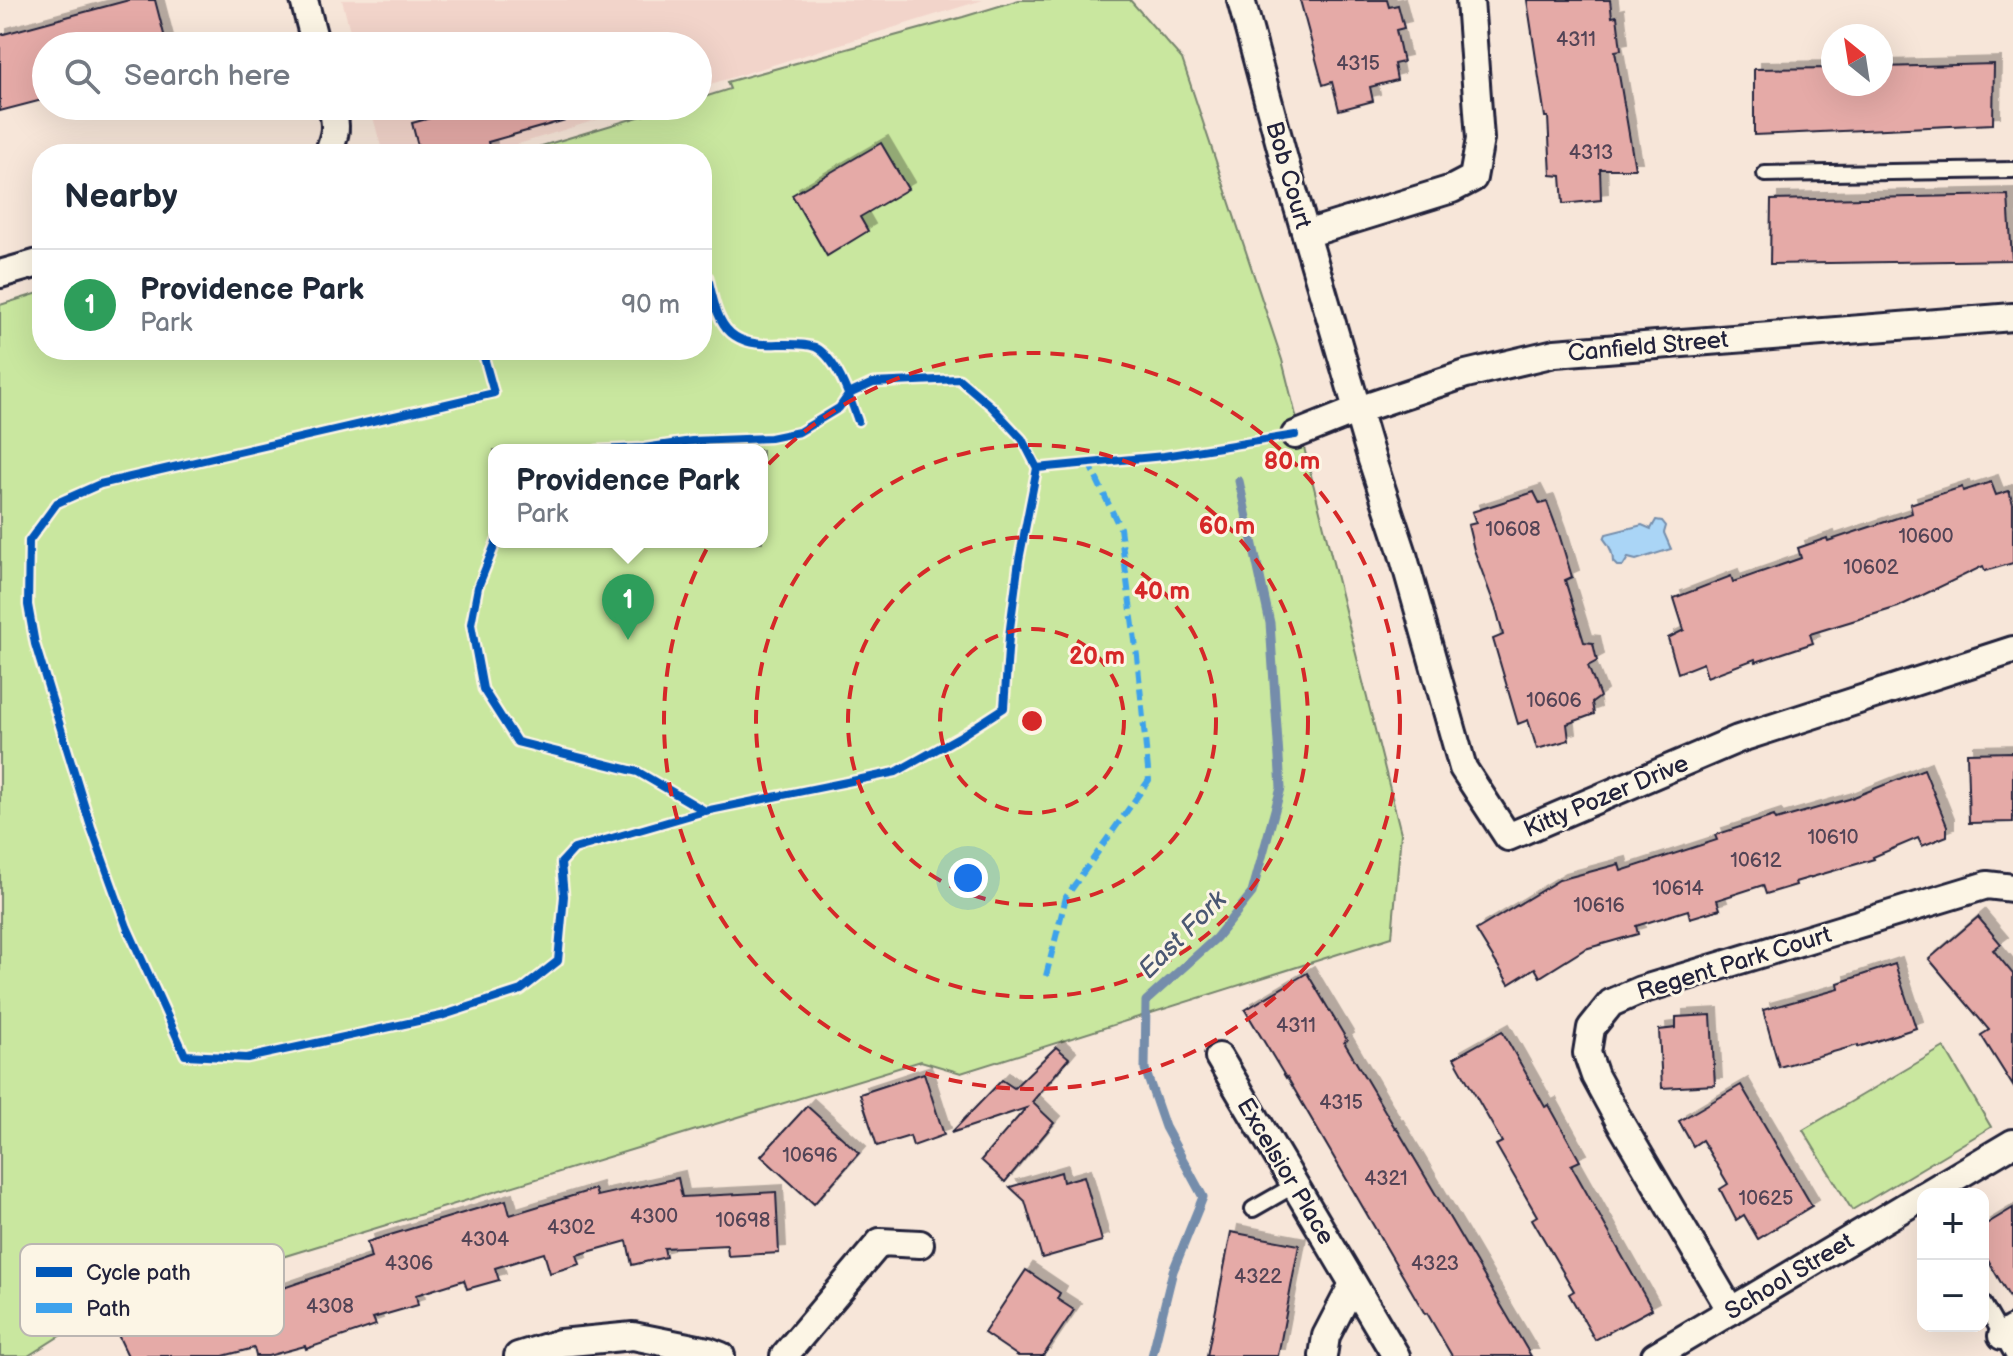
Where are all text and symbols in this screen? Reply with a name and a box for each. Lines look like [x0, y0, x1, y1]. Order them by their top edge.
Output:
north arrow [1821, 24, 1893, 96]
house number: 4311 [1556, 28, 1596, 52]
search box [32, 32, 712, 120]
house number: 4315 [1336, 52, 1380, 76]
icon: search [60, 54, 104, 98]
text: Search here [124, 58, 290, 94]
street label: Bob Court [1259, 118, 1318, 233]
house number: 4313 [1569, 141, 1613, 165]
text: Nearby [64, 176, 178, 217]
text: Providence Park [140, 272, 364, 308]
text: 1 [85, 290, 95, 321]
text: 90 m [621, 290, 680, 321]
text: Park [140, 308, 192, 339]
street label: Canfield Street [1567, 325, 1730, 368]
popup [488, 444, 768, 548]
text: 80 m [1264, 447, 1320, 476]
text: Providence Park [516, 463, 740, 499]
text: Park [516, 499, 568, 530]
text: 60 m [1199, 512, 1255, 541]
house number: 10608 [1485, 518, 1541, 542]
house number: 10600 [1898, 525, 1954, 549]
house number: 10602 [1843, 556, 1899, 580]
pin: 1 [602, 574, 654, 640]
text: 40 m [1134, 577, 1190, 606]
text: 20 m [1069, 642, 1125, 671]
house number: 10606 [1526, 689, 1582, 713]
centre of rings [1018, 707, 1046, 735]
street label: Kitty Pozer Drive [1519, 749, 1693, 844]
house number: 10610 [1807, 826, 1859, 850]
house number: 10612 [1730, 849, 1782, 873]
your location [948, 858, 988, 898]
house number: 10614 [1652, 877, 1704, 901]
water label: East Fork [1133, 884, 1234, 986]
house number: 10616 [1573, 894, 1625, 918]
street label: Regent Park Court [1634, 920, 1835, 1007]
house number: 4311 [1276, 1014, 1316, 1038]
house number: 4315 [1319, 1091, 1363, 1115]
street label: Excelsior Place [1230, 1093, 1341, 1250]
house number: 10696 [782, 1144, 838, 1168]
house number: 4321 [1364, 1167, 1408, 1191]
house number: 10625 [1739, 1187, 1793, 1211]
map controls [1917, 1188, 1989, 1332]
button: + [1917, 1188, 1989, 1260]
house number: 4300 [630, 1205, 678, 1229]
house number: 10698 [716, 1209, 770, 1233]
house number: 4302 [547, 1216, 595, 1240]
street label: School Street [1720, 1226, 1859, 1326]
house number: 4304 [461, 1228, 509, 1252]
legend [20, 1244, 284, 1336]
house number: 4306 [385, 1252, 433, 1276]
house number: 4323 [1411, 1252, 1459, 1276]
text: Cycle path [86, 1260, 191, 1287]
button: − [1917, 1260, 1989, 1332]
house number: 4322 [1234, 1265, 1282, 1289]
house number: 4308 [306, 1295, 354, 1319]
text: Path [86, 1296, 130, 1323]

